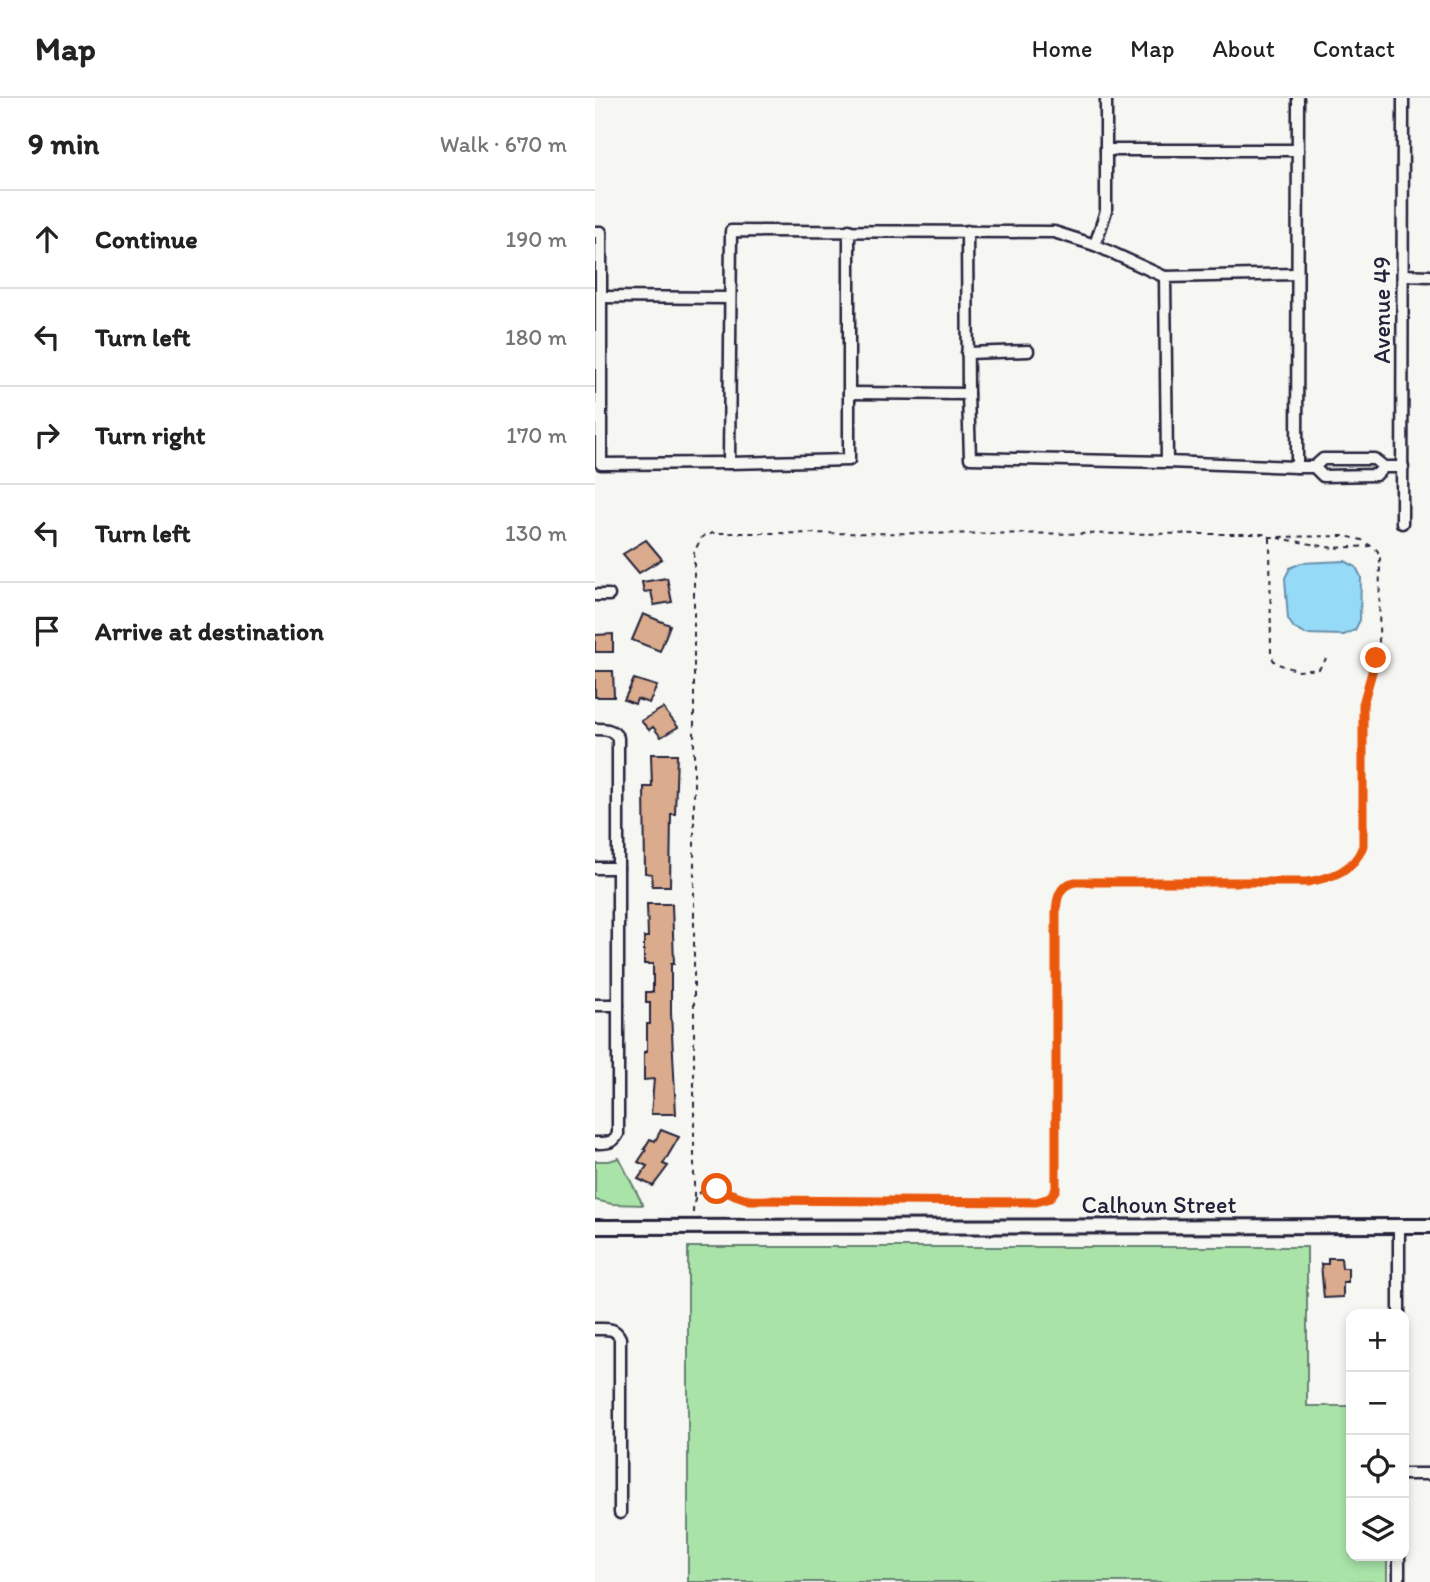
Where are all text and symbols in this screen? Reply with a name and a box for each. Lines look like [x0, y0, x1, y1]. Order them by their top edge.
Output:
text: Map [35, 29, 96, 68]
text: Home [1032, 34, 1092, 63]
text: Map [1130, 34, 1174, 63]
text: About [1212, 34, 1275, 63]
text: Contact [1313, 34, 1395, 63]
text: 9 min [28, 125, 99, 162]
text: Walk · 670 m [440, 130, 567, 158]
icon: ahead [28, 220, 66, 258]
text: Continue [95, 223, 198, 255]
text: 190 m [506, 225, 567, 253]
street label: Avenue 49 [1367, 256, 1396, 364]
icon: left [28, 318, 66, 356]
text: Turn left [95, 321, 191, 353]
text: 180 m [505, 323, 567, 351]
icon: right [28, 416, 66, 454]
text: Turn right [95, 419, 206, 451]
text: 170 m [506, 421, 567, 449]
icon: left [28, 514, 66, 552]
text: Turn left [95, 517, 191, 549]
text: 130 m [505, 519, 567, 547]
icon: arrive [28, 612, 66, 650]
text: Arrive at destination [95, 615, 324, 647]
route end [1360, 642, 1391, 673]
route start [701, 1173, 732, 1204]
street label: Calhoun Street [1082, 1190, 1236, 1219]
map controls [1346, 1309, 1409, 1561]
button: + [1346, 1309, 1409, 1372]
button: − [1346, 1372, 1409, 1435]
button: locate [1346, 1435, 1409, 1498]
button: layers [1346, 1498, 1409, 1561]

